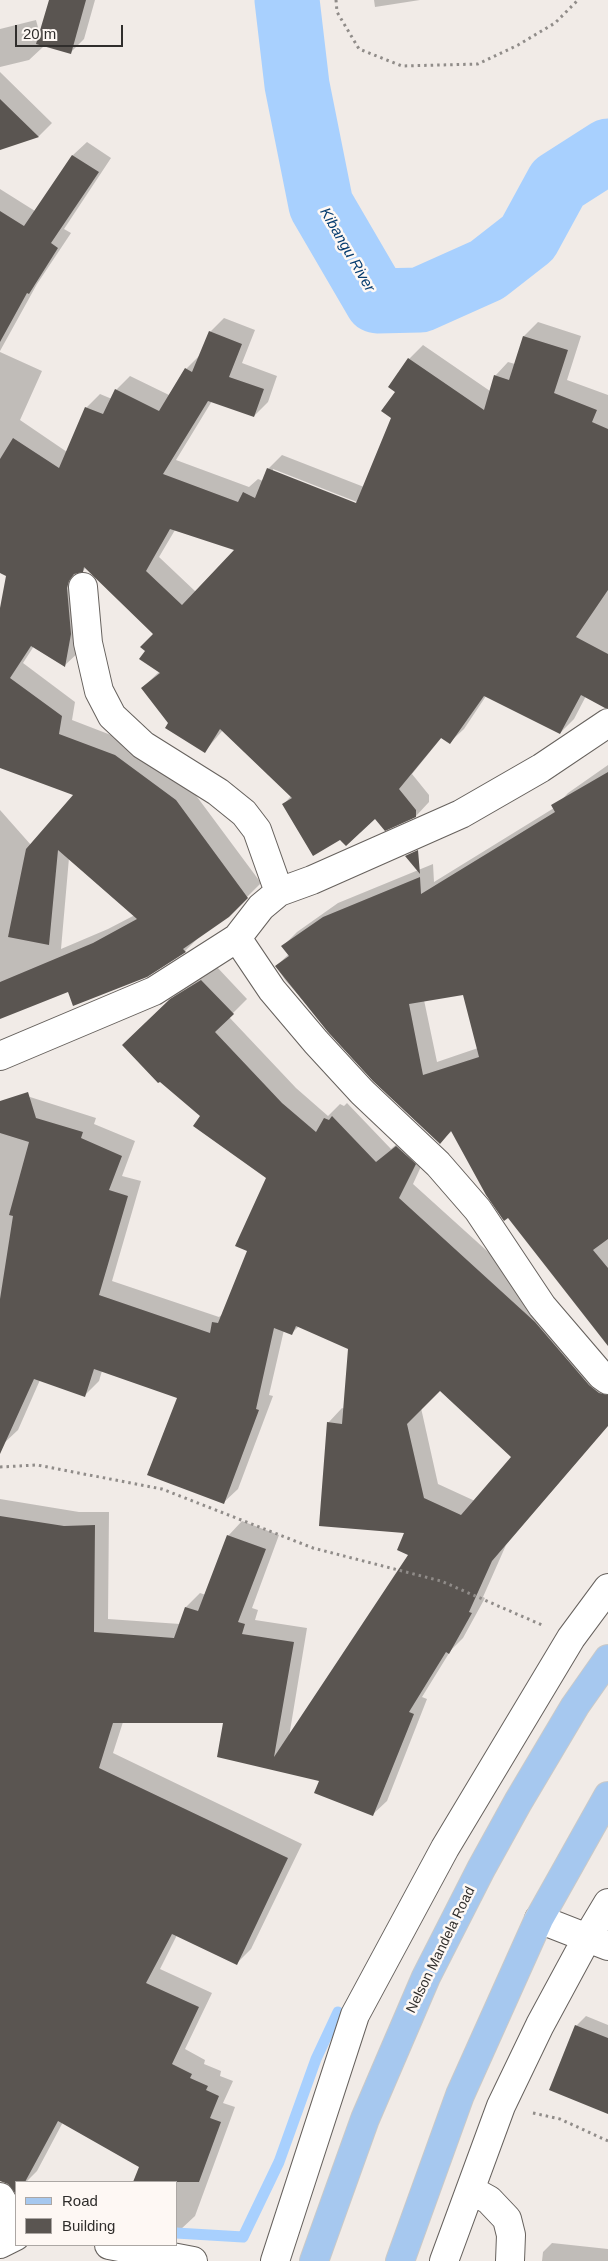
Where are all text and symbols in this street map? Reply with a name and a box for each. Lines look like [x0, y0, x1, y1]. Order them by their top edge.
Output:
scale bar [18, 15, 125, 47]
text: 20 m [23, 25, 56, 42]
water label: Kibangu River [316, 205, 378, 295]
street label: Nelson Mandela Road [403, 1884, 479, 2016]
legend [15, 2181, 178, 2246]
text: Road [62, 2192, 98, 2209]
text: Building [62, 2217, 115, 2234]

